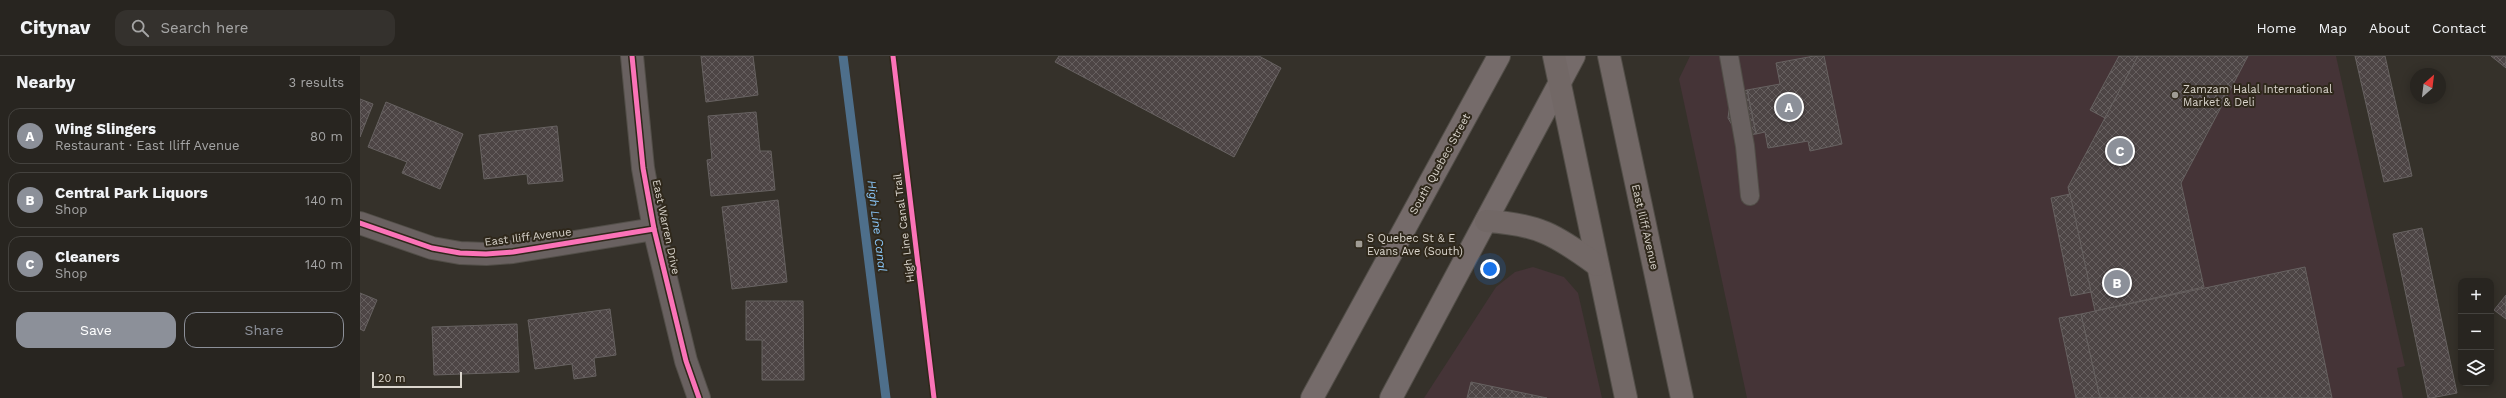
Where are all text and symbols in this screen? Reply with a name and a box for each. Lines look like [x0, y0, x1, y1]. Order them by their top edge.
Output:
search box [115, 10, 395, 46]
text: Citynav [20, 16, 91, 39]
icon: search [129, 17, 151, 39]
text: Search here [161, 19, 248, 37]
text: Home [2256, 20, 2296, 36]
text: Map [2318, 20, 2347, 36]
text: About [2369, 20, 2410, 36]
text: Contact [2432, 20, 2486, 36]
north arrow [2410, 68, 2446, 104]
text: Nearby [16, 72, 75, 92]
text: 3 results [289, 75, 344, 90]
place label: Zamzam Halal International Market & Deli [2183, 83, 2333, 109]
marker: Zamzam Halal International Market & Deli [2170, 90, 2180, 100]
pin: A [1776, 92, 1802, 122]
street label: South Quebec Street [1407, 111, 1473, 217]
text: Wing Slingers [55, 120, 156, 138]
text: A [26, 129, 34, 144]
text: 80 m [310, 129, 343, 144]
pin: C [2107, 136, 2133, 166]
text: Restaurant · East Iliff Avenue [55, 138, 239, 153]
street label: High Line Canal Trail [891, 172, 917, 283]
street label: East Warren Drive [650, 178, 682, 276]
water label: High Line Canal [864, 179, 890, 273]
street label: East Iliff Avenue [1629, 183, 1661, 271]
text: Central Park Liquors [55, 184, 208, 202]
text: B [26, 193, 34, 208]
text: 140 m [305, 193, 343, 208]
text: Shop [55, 202, 87, 217]
street label: East Iliff Avenue [484, 225, 572, 249]
place label: S Quebec St & E Evans Ave (South) [1367, 232, 1463, 258]
marker: S Quebec St & E Evans Ave (South) [1354, 239, 1364, 249]
text: Cleaners [55, 248, 120, 266]
text: C [26, 257, 34, 272]
text: 140 m [305, 257, 343, 272]
your location [1480, 259, 1500, 279]
text: Shop [55, 266, 87, 281]
pin: B [2104, 268, 2130, 298]
map controls [2458, 278, 2494, 386]
button: + [2458, 278, 2494, 314]
button: Save [16, 312, 176, 348]
button: Share [184, 312, 344, 348]
button: − [2458, 314, 2494, 350]
button: layers [2458, 350, 2494, 386]
scale bar [372, 370, 462, 389]
text: 20 m [378, 372, 406, 385]

